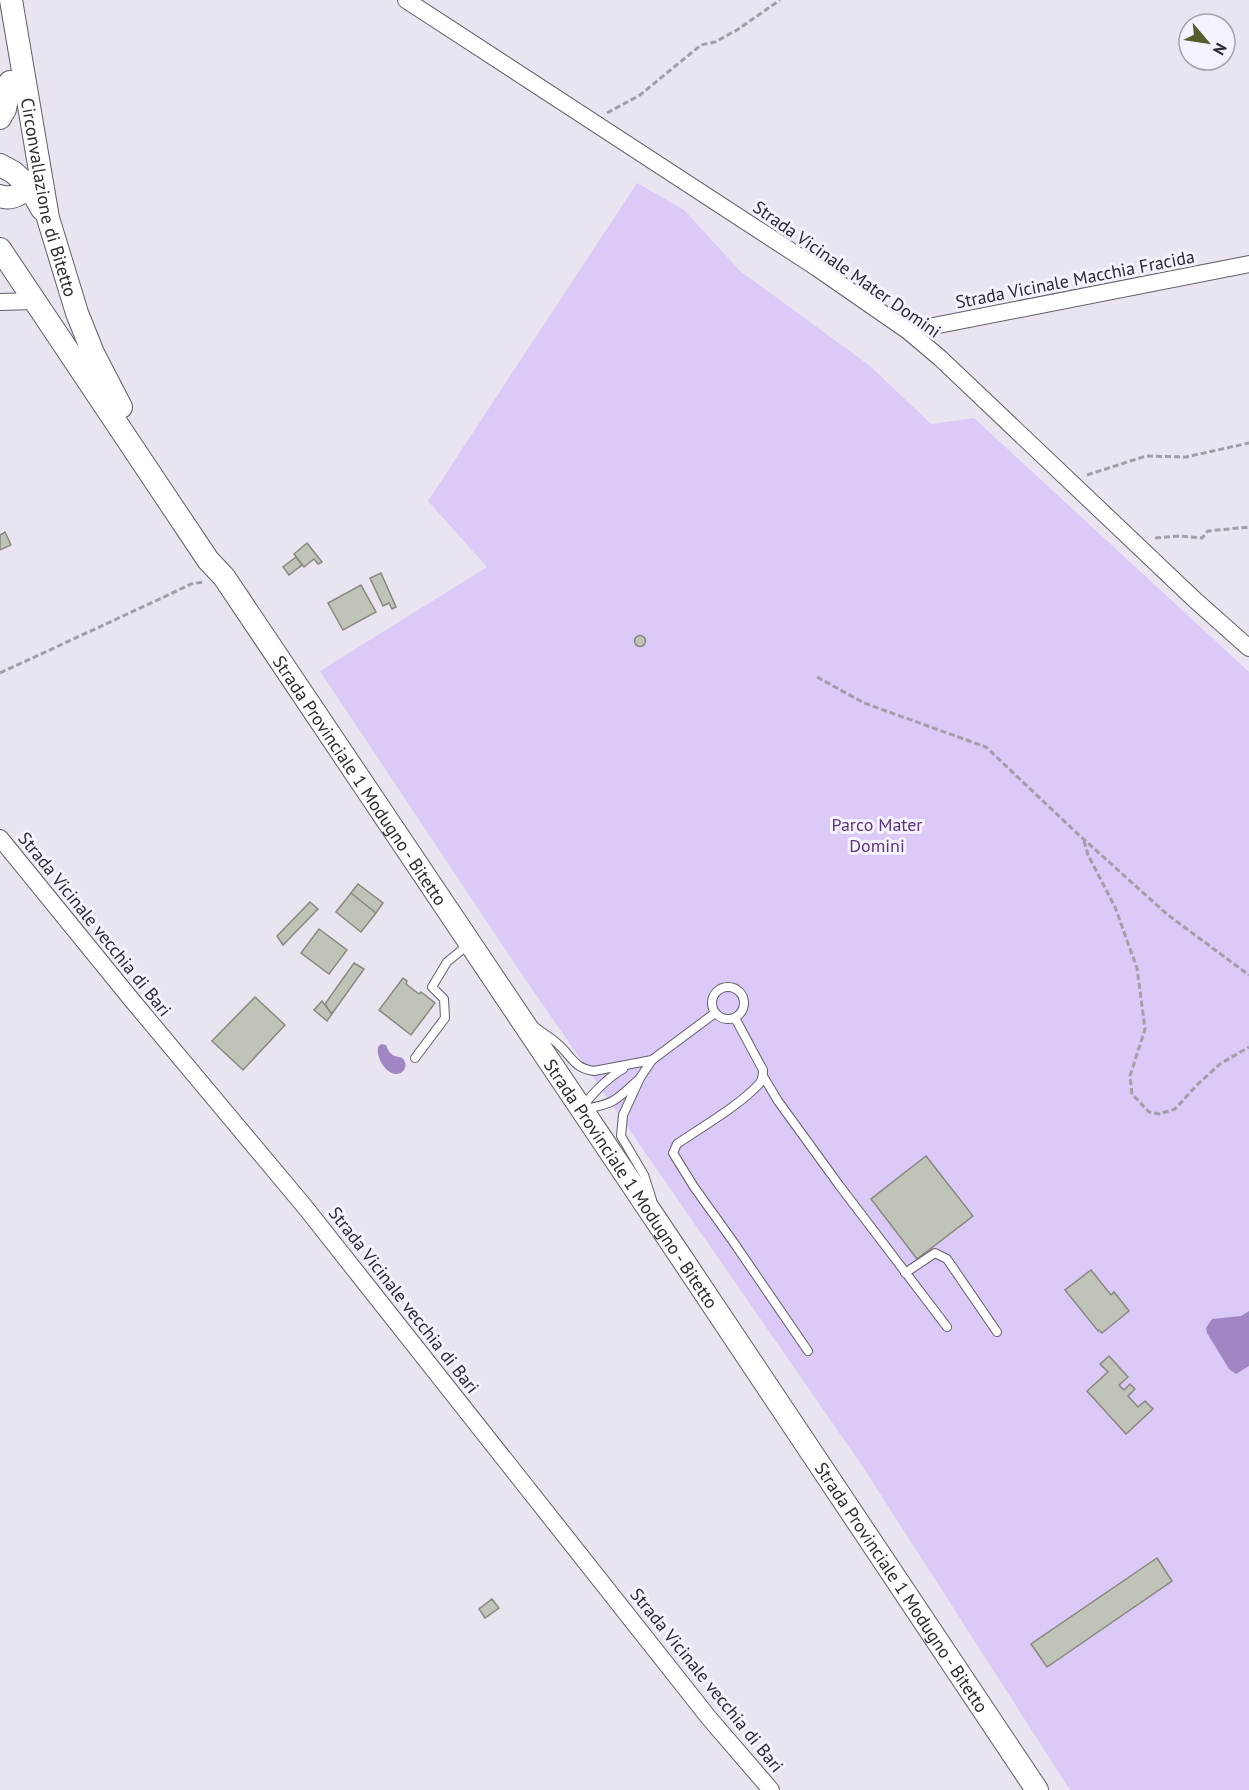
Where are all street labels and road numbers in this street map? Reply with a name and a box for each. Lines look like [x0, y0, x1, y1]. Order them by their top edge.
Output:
street label: Circonvallazione di Bitetto [16, 96, 83, 299]
street label: Strada Vicinale Mater Domini [749, 195, 945, 343]
street label: Strada Vicinale Macchia Fracida [954, 245, 1196, 313]
street label: Strada Provinciale 1 Modugno - Bitetto [268, 651, 452, 909]
street label: Strada Vicinale vecchia di Bari [13, 827, 177, 1021]
street label: Strada Provinciale 1 Modugno - Bitetto [539, 1054, 724, 1313]
street label: Strada Vicinale vecchia di Bari [324, 1202, 484, 1398]
street label: Strada Provinciale 1 Modugno - Bitetto [810, 1458, 994, 1717]
street label: Strada Vicinale vecchia di Bari [625, 1583, 789, 1777]

